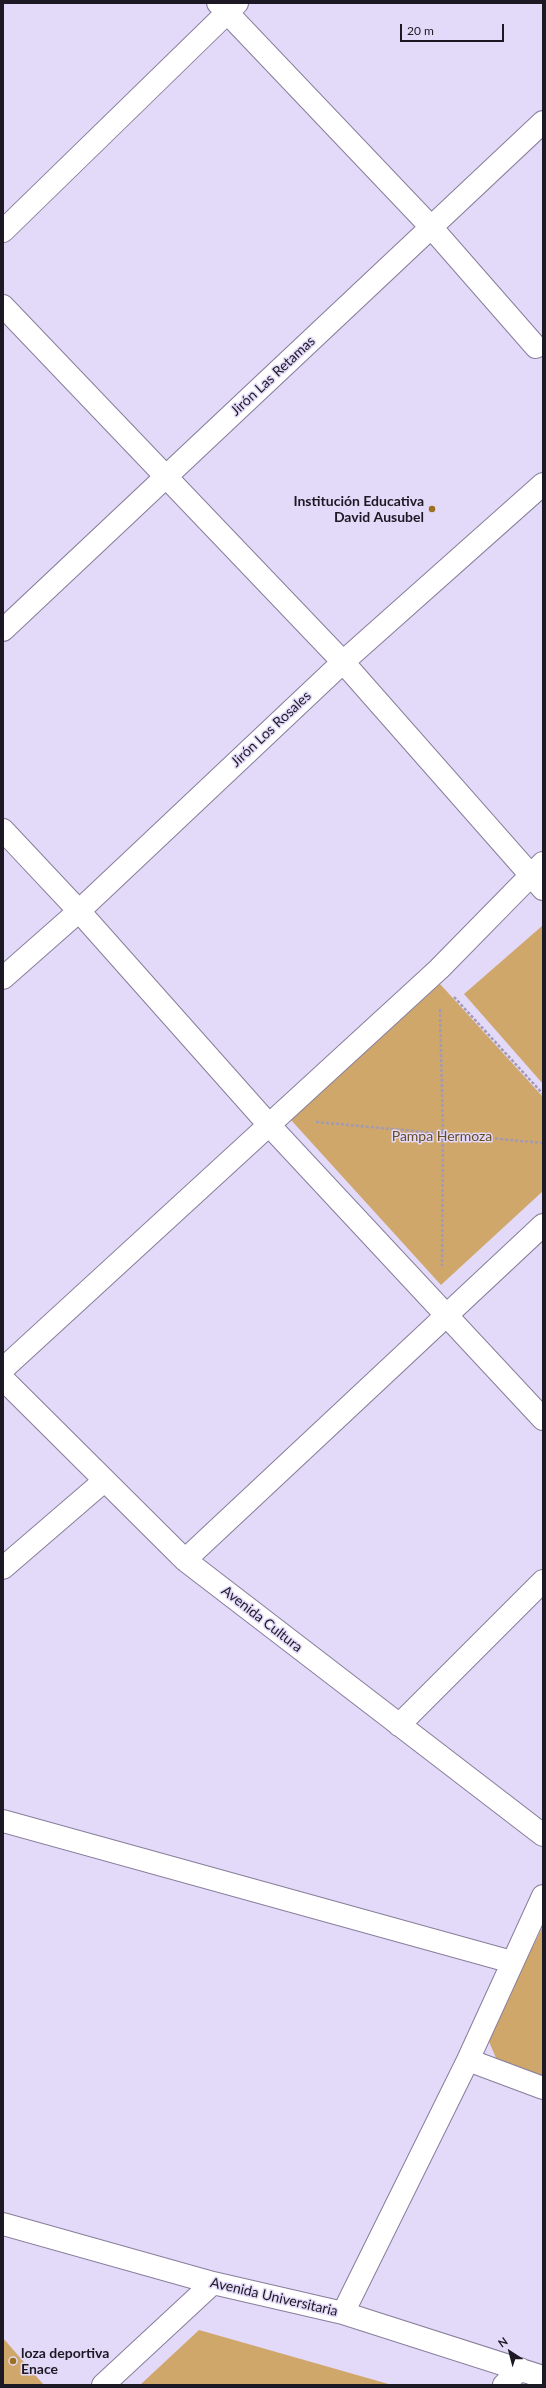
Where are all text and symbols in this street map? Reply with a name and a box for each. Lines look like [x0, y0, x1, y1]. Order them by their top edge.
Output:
scale bar [402, 16, 506, 42]
text: 20 m [407, 23, 434, 38]
street label: Jirón Las Retamas [227, 333, 319, 419]
place label: Institución Educativa David Ausubel [293, 493, 424, 526]
marker: Institución Educativa David Ausubel [427, 504, 437, 514]
street label: Jirón Los Rosales [227, 688, 315, 770]
park label: Pampa Hermoza [392, 1128, 492, 1144]
street label: Avenida Cultura [218, 1582, 306, 1656]
street label: Avenida Universitaria [209, 2274, 339, 2320]
north arrow [490, 2332, 530, 2372]
text: N [495, 2334, 510, 2350]
place label: loza deportiva Enace [21, 2345, 109, 2378]
marker: loza deportiva Enace [8, 2356, 18, 2366]

